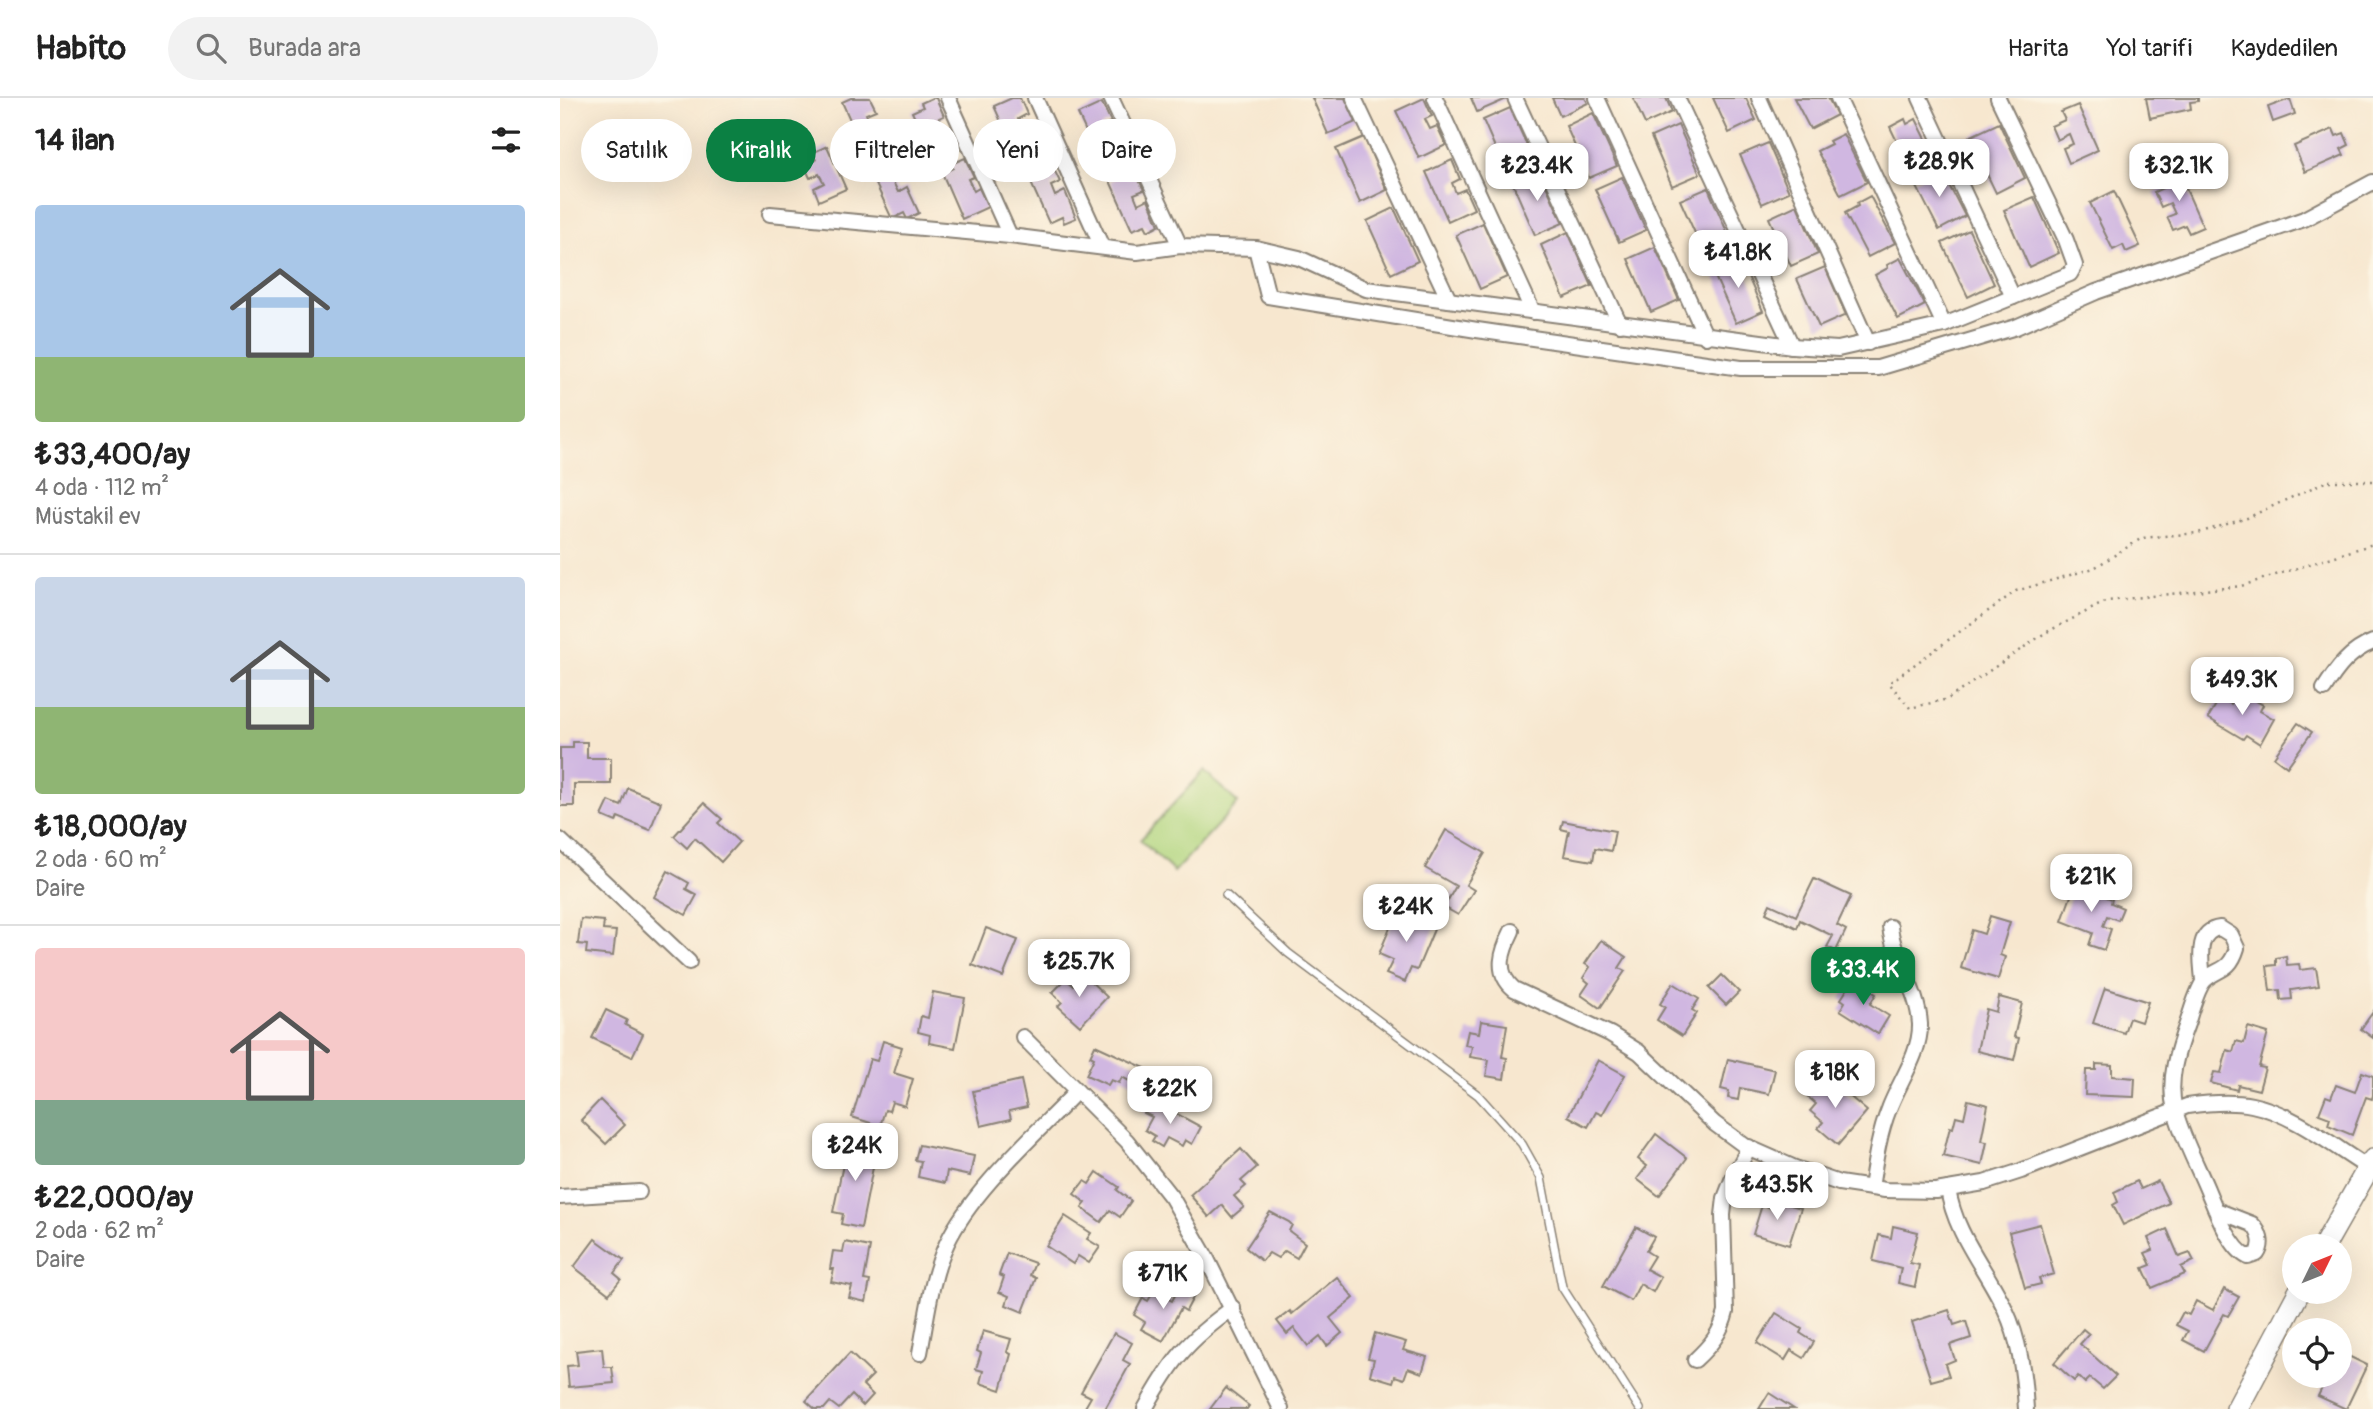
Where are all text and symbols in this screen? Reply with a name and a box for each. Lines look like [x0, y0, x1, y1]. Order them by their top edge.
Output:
search box [168, 17, 658, 80]
text: Habito [35, 28, 126, 69]
icon: search [192, 29, 230, 67]
text: Burada ara [248, 32, 361, 64]
text: Harita [2007, 34, 2069, 63]
text: Yol tarifi [2107, 34, 2192, 63]
text: Kaydedilen [2230, 34, 2338, 63]
chip: Satılık [581, 119, 692, 182]
chip: Kiralık [706, 119, 816, 182]
chip: Filtreler [830, 119, 959, 182]
chip: Yeni [973, 119, 1063, 182]
chip: Daire [1077, 119, 1176, 182]
icon: filters [487, 121, 525, 159]
text: 14 ilan [35, 122, 115, 159]
pin: ₺28.9K [1882, 140, 1996, 199]
pin: ₺23.4K [1480, 144, 1594, 203]
pin: ₺32.1K [2122, 144, 2236, 203]
text: ₺28.9K [1905, 147, 1974, 176]
text: ₺23.4K [1501, 151, 1573, 180]
text: ₺32.1K [2145, 151, 2213, 180]
pin: ₺41.8K [1681, 230, 1795, 290]
text: ₺41.8K [1705, 238, 1771, 267]
icon: home [217, 250, 343, 376]
text: ₺33,400/ay [35, 436, 190, 473]
text: 4 oda · 112 m² [35, 473, 169, 502]
text: Müstakil ev [35, 502, 141, 531]
icon: home [217, 622, 343, 748]
pin: ₺49.3K [2185, 658, 2299, 717]
text: ₺49.3K [2207, 665, 2277, 694]
text: ₺18,000/ay [35, 808, 186, 845]
text: 2 oda · 60 m² [35, 845, 167, 874]
pin: ₺21K [2050, 854, 2132, 914]
text: ₺21K [2066, 862, 2116, 891]
text: Daire [35, 874, 84, 903]
pin: ₺24K [1365, 884, 1447, 944]
text: ₺24K [1379, 892, 1433, 921]
pin: ₺25.7K [1022, 940, 1136, 999]
text: ₺25.7K [1044, 947, 1114, 976]
pin: ₺33.4K [1806, 948, 1920, 1007]
text: ₺33.4K [1827, 955, 1899, 984]
icon: home [217, 993, 343, 1119]
pin: ₺18K [1794, 1051, 1876, 1110]
text: ₺18K [1811, 1058, 1859, 1087]
pin: ₺22K [1129, 1066, 1211, 1126]
text: ₺22K [1143, 1074, 1197, 1103]
pin: ₺24K [814, 1124, 896, 1183]
text: ₺24K [828, 1131, 882, 1160]
pin: ₺43.5K [1720, 1162, 1834, 1222]
text: ₺43.5K [1741, 1170, 1813, 1199]
text: ₺22,000/ay [35, 1179, 193, 1216]
text: 2 oda · 62 m² [35, 1216, 164, 1245]
north arrow [2282, 1234, 2352, 1304]
map controls [2282, 1234, 2352, 1388]
text: Daire [35, 1245, 84, 1274]
pin: ₺71K [1122, 1252, 1204, 1311]
text: ₺71K [1139, 1259, 1187, 1288]
button: locate [2282, 1318, 2352, 1388]

